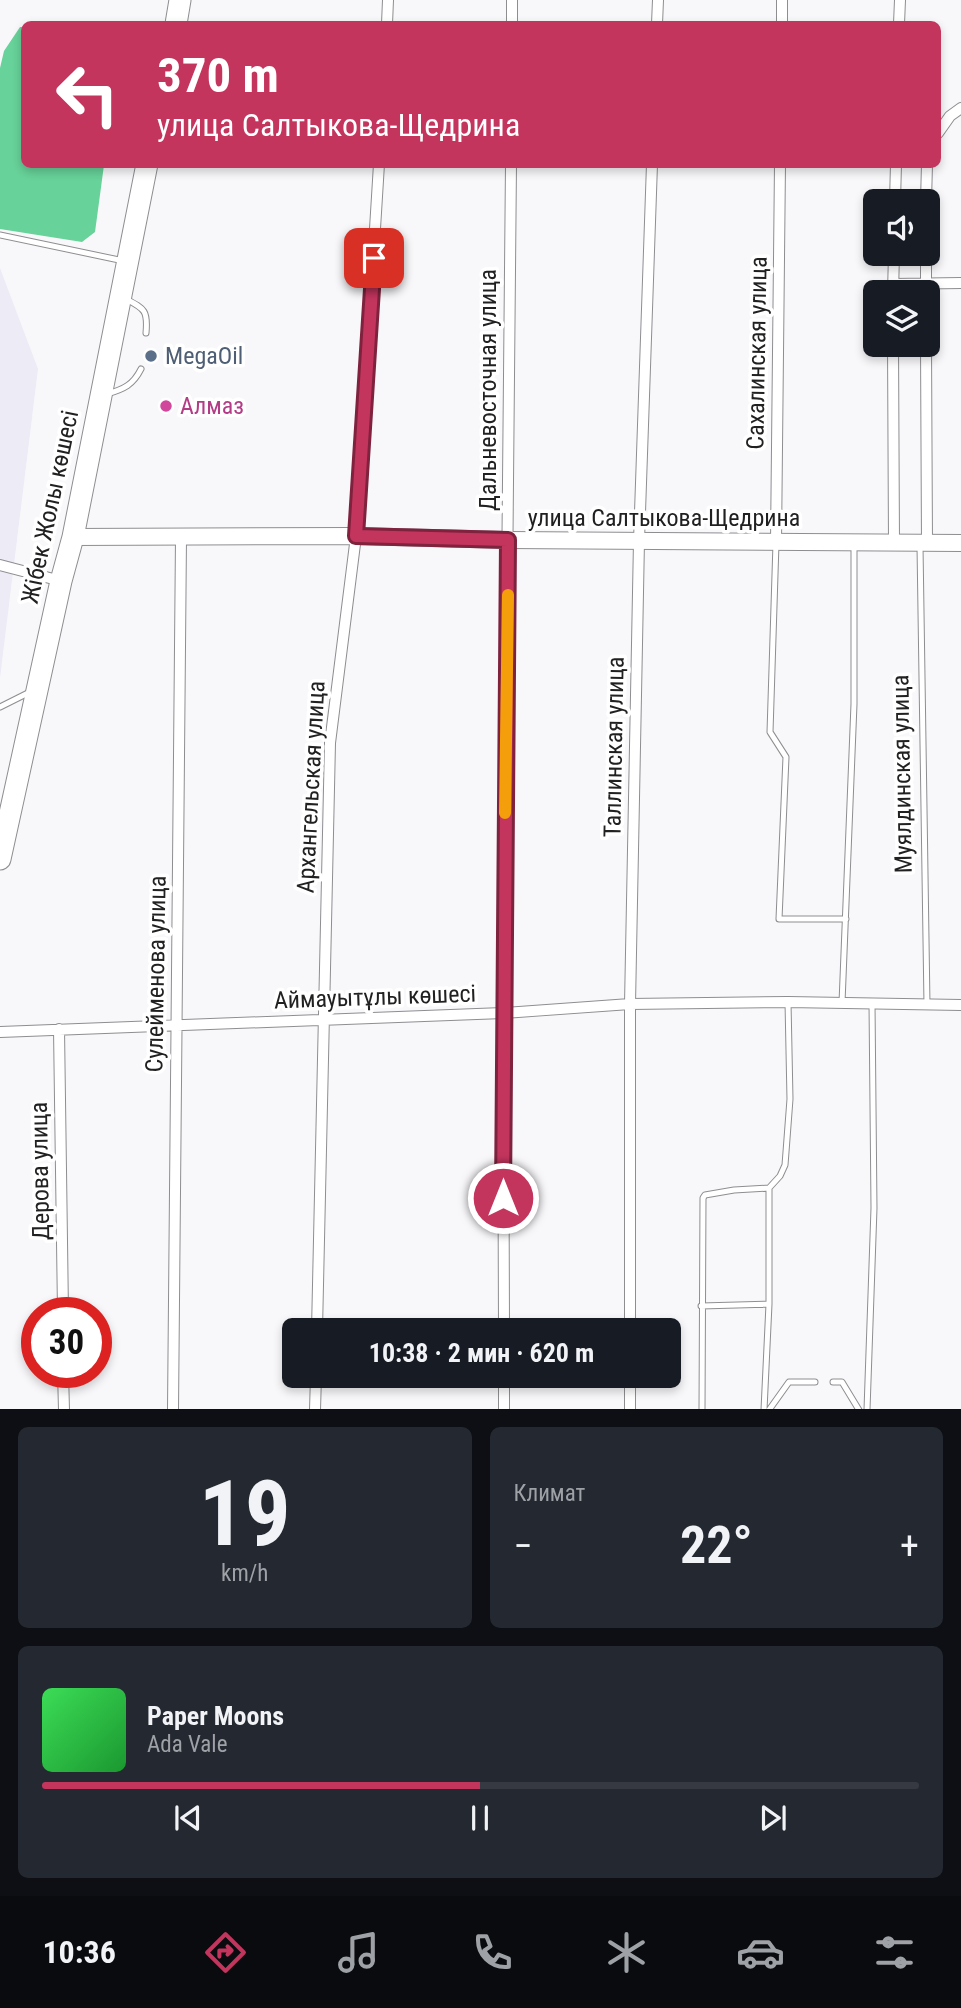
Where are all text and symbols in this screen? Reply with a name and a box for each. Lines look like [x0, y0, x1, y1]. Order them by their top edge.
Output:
text: 370 m [157, 47, 279, 104]
icon: left [42, 49, 133, 140]
text: улица Салтыкова-Щедрина [157, 106, 520, 144]
map controls [863, 189, 940, 357]
button: sound [863, 189, 940, 266]
pin [344, 228, 404, 288]
icon: arrive [355, 239, 393, 277]
street label: Сахалинская улица [741, 256, 773, 450]
street label: Дальневосточная улица [474, 269, 502, 511]
button: layers [863, 280, 940, 357]
place label: MegaOil [165, 342, 243, 370]
marker: MegaOil [143, 348, 159, 364]
place label: Алмаз [180, 392, 244, 420]
marker: Алмаз [158, 398, 174, 414]
street label: Жібек Жолы көшесі [16, 408, 84, 606]
street label: улица Салтыкова-Щедрина [528, 504, 800, 532]
street label: Таллинская улица [598, 656, 630, 838]
street label: Муялдинская улица [886, 675, 918, 873]
street label: Архангельская улица [291, 680, 331, 894]
street label: Сулейменова улица [140, 875, 172, 1073]
street label: Аймауытұлы көшесі [273, 979, 477, 1015]
street label: Дерова улица [25, 1102, 55, 1240]
position arrow [466, 1161, 540, 1235]
speed limit sign: 30 [21, 1297, 112, 1388]
text: 10:38 · 2 мин · 620 m [369, 1338, 594, 1368]
text: 19 [199, 1461, 291, 1567]
text: Климат [514, 1480, 585, 1507]
text: 22° [680, 1515, 753, 1576]
text: − [514, 1524, 533, 1568]
text: + [900, 1524, 919, 1568]
text: km/h [221, 1560, 268, 1587]
text: Paper Moons [147, 1701, 284, 1731]
text: Ada Vale [147, 1731, 227, 1758]
icon: previous [169, 1799, 207, 1837]
icon: pause [461, 1799, 499, 1837]
icon: next [754, 1799, 792, 1837]
icon: directions [201, 1928, 250, 1977]
icon: music [334, 1928, 383, 1977]
icon: phone [468, 1928, 517, 1977]
icon: climate [602, 1928, 651, 1977]
icon: car [736, 1928, 785, 1977]
icon: filters [870, 1928, 919, 1977]
text: 10:36 [42, 1933, 116, 1971]

